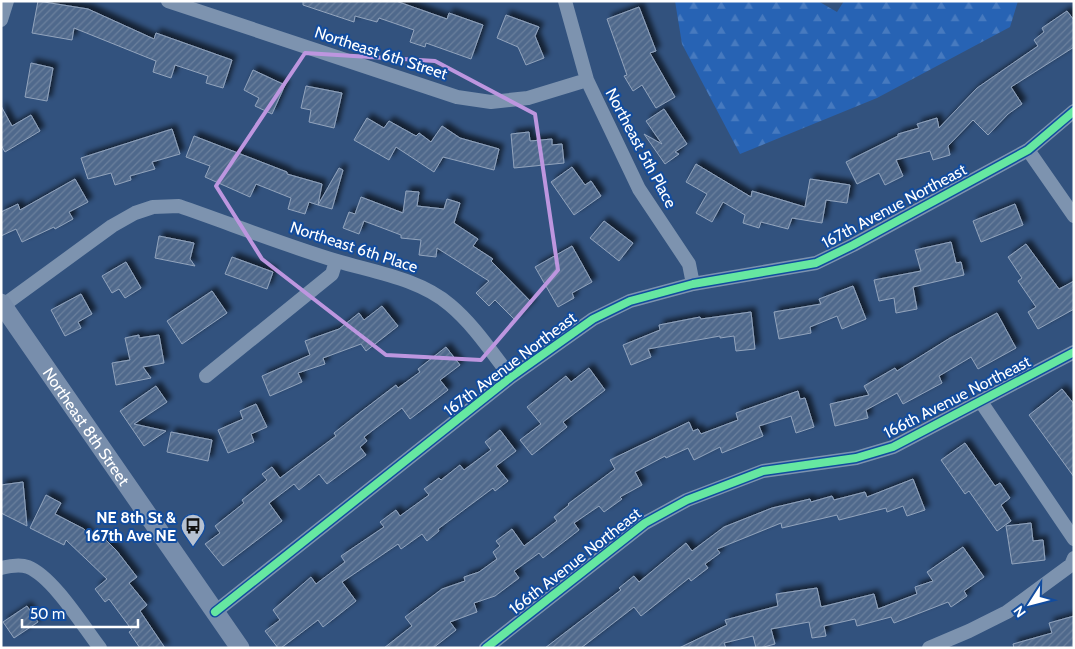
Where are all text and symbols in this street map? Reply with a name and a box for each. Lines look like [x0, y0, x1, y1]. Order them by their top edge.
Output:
street label: Northeast 6th Street [312, 23, 450, 84]
street label: Northeast 5th Place [601, 85, 681, 211]
street label: 167th Avenue Northeast [818, 160, 970, 252]
street label: Northeast 6th Place [288, 217, 420, 277]
street label: 167th Avenue Northeast [440, 308, 581, 420]
street label: 166th Avenue Northeast [880, 351, 1034, 442]
street label: Northeast 8th Street [39, 364, 134, 489]
street label: 166th Avenue Northeast [505, 503, 645, 618]
place label: NE 8th St & 167th Ave NE [86, 508, 176, 545]
bus stop icon: NE 8th St & 167th Ave NE [180, 513, 206, 547]
north arrow [1005, 579, 1055, 629]
scale bar [22, 596, 139, 628]
text: N [1009, 602, 1030, 621]
text: 50 m [30, 605, 65, 623]

